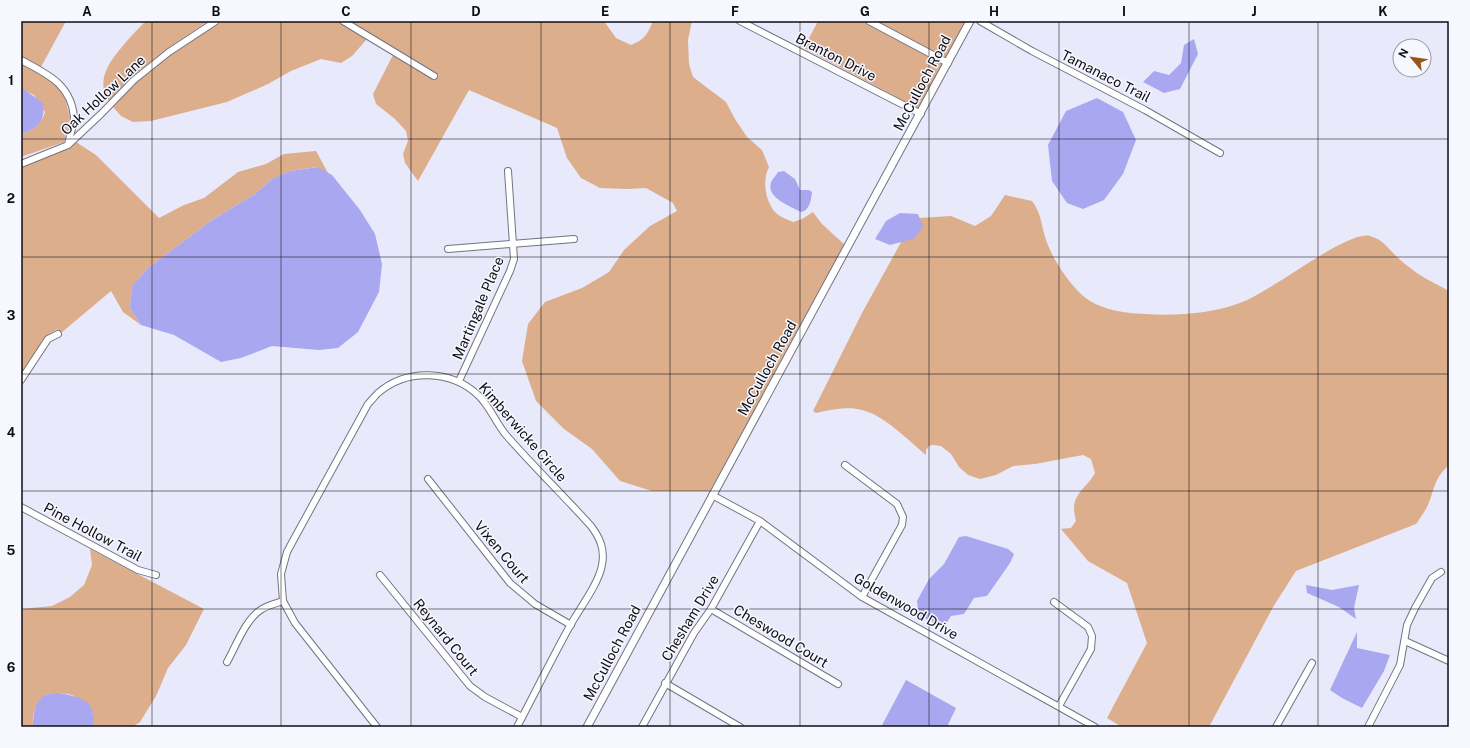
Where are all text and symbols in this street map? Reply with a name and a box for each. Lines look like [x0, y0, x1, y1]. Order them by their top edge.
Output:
text: A [82, 4, 92, 19]
text: B [212, 4, 221, 19]
text: C [341, 4, 351, 19]
text: D [471, 4, 481, 19]
text: E [601, 4, 609, 19]
text: F [731, 4, 739, 19]
text: G [860, 4, 870, 19]
text: H [989, 4, 999, 19]
text: I [1122, 4, 1126, 19]
text: J [1251, 4, 1257, 19]
text: K [1378, 4, 1388, 19]
street label: Branton Drive [793, 30, 879, 84]
street label: McCulloch Road [890, 33, 954, 133]
north arrow [1392, 38, 1432, 78]
text: N [1396, 46, 1411, 60]
street label: Tamanaco Trail [1059, 47, 1153, 105]
street label: Oak Hollow Lane [58, 52, 148, 138]
text: 1 [8, 73, 14, 88]
text: 2 [7, 191, 15, 206]
street label: Martingale Place [449, 254, 507, 362]
text: 3 [7, 308, 16, 323]
street label: McCulloch Road [734, 318, 800, 418]
street label: Kimberwicke Circle [476, 379, 570, 485]
text: 4 [7, 425, 16, 440]
street label: Pine Hollow Trail [41, 499, 145, 565]
street label: Vixen Court [471, 518, 533, 586]
text: 5 [7, 543, 16, 558]
street label: Goldenwood Drive [851, 570, 961, 642]
street label: Chesham Drive [658, 572, 722, 664]
street label: Reynard Court [410, 595, 482, 679]
street label: Cheswood Court [731, 601, 831, 671]
street label: McCulloch Road [580, 603, 644, 703]
text: 6 [7, 660, 16, 675]

